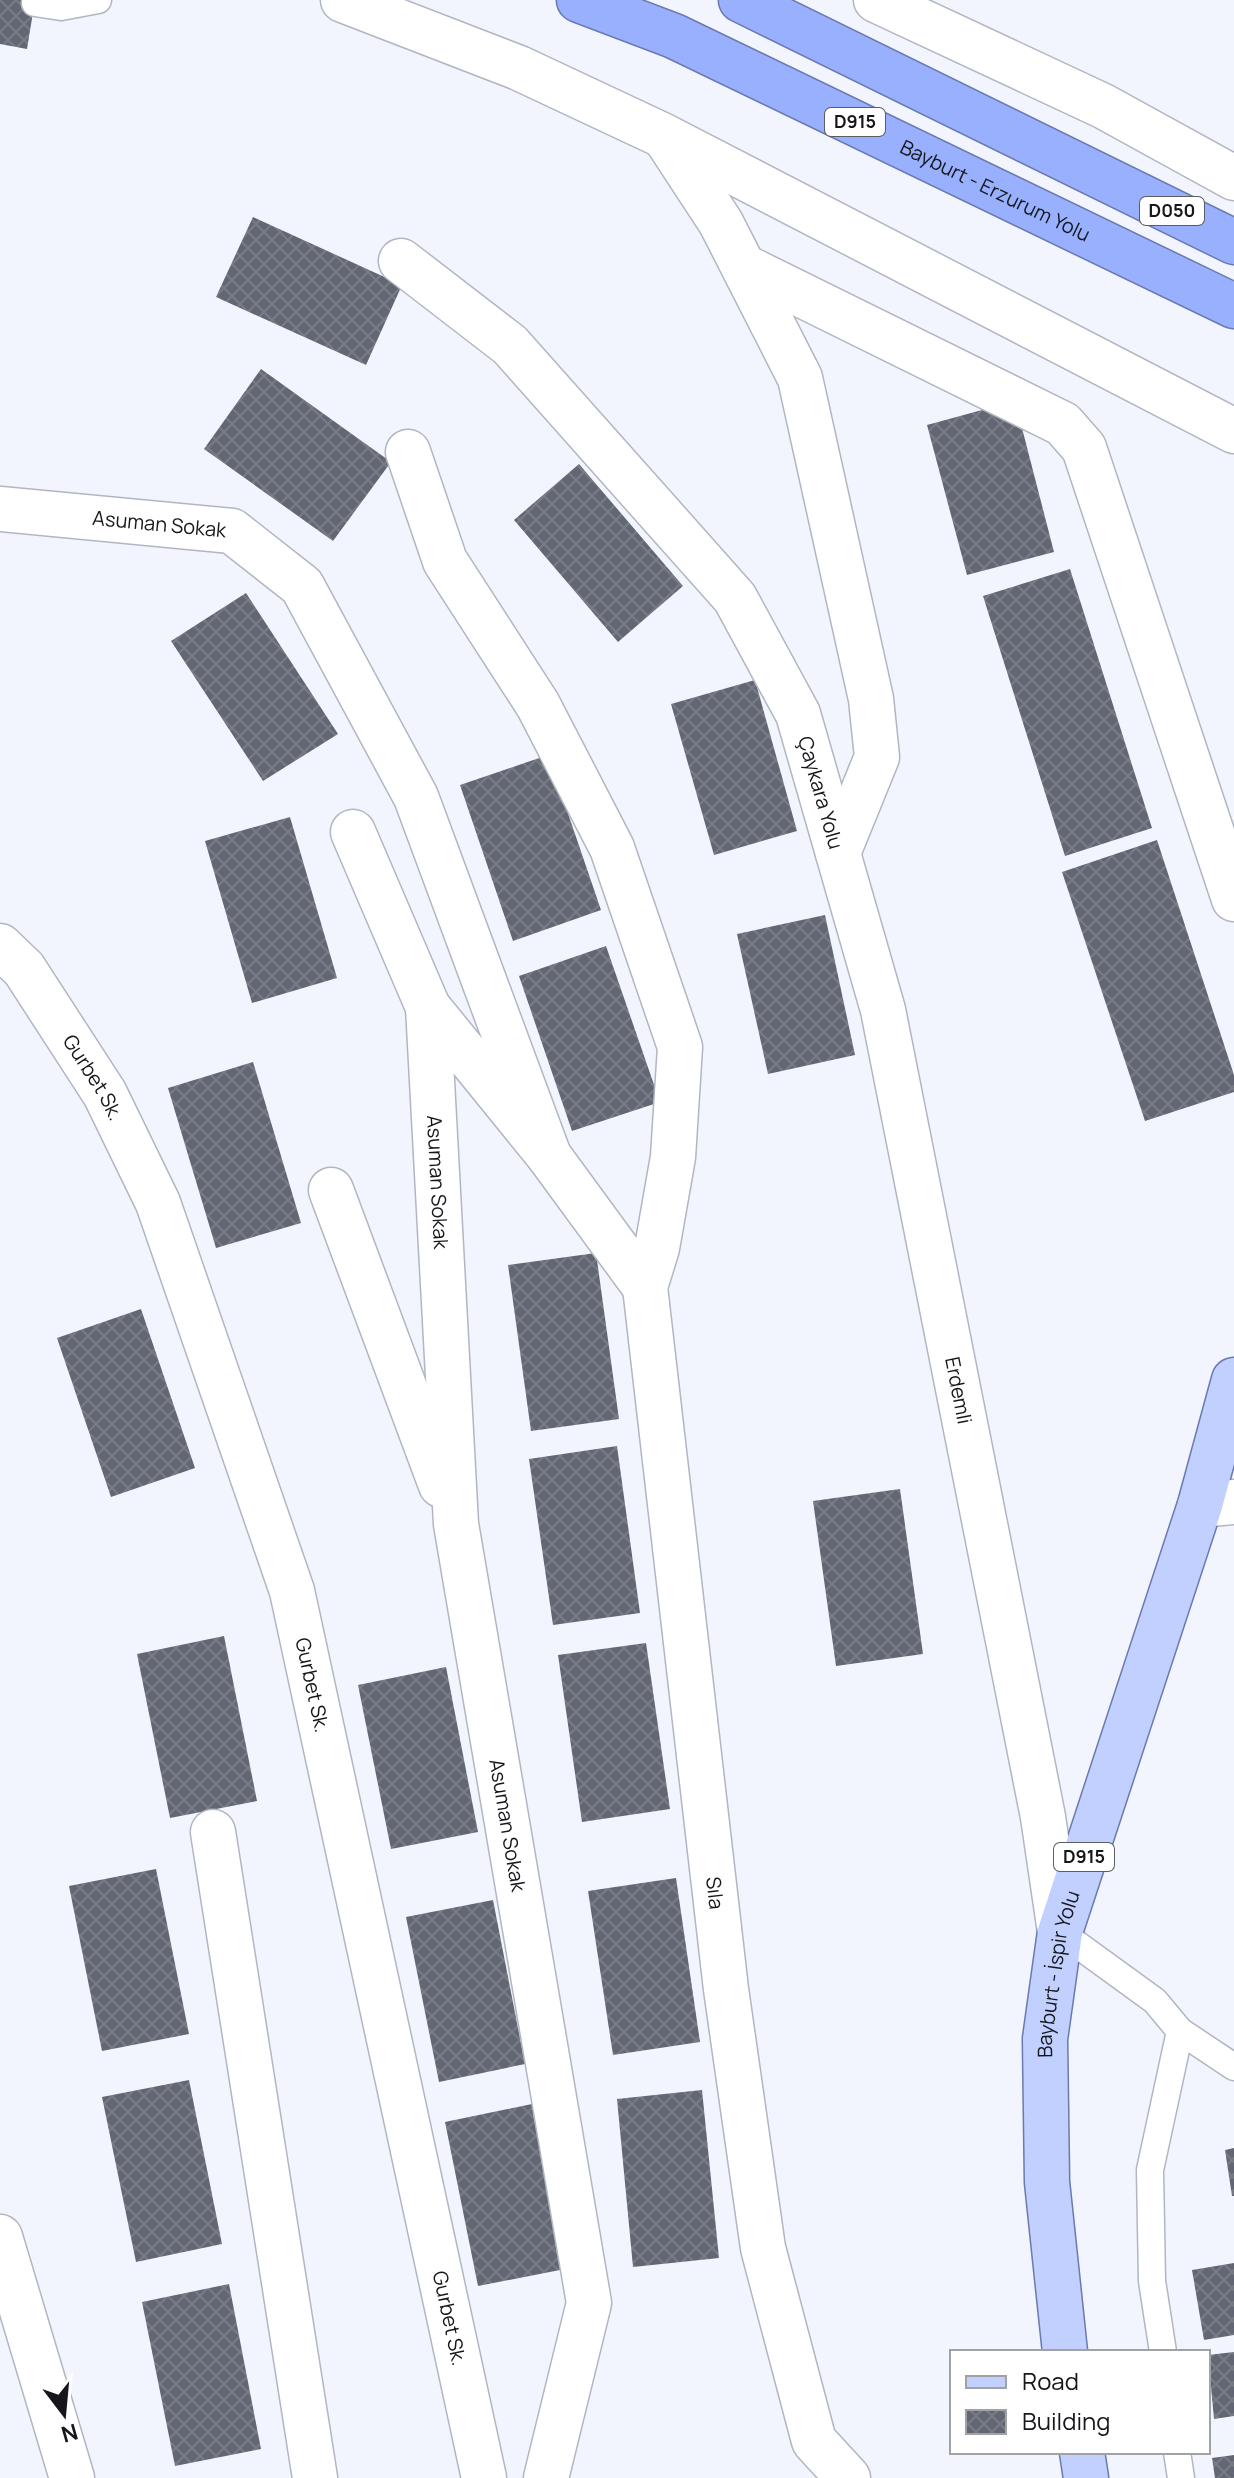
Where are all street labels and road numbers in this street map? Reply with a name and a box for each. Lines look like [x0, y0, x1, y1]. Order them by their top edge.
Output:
road number: D915 [825, 108, 885, 136]
street label: Bayburt - Erzurum Yolu [896, 133, 1095, 248]
road number: D050 [1140, 197, 1204, 225]
street label: Asuman Sokak [91, 504, 228, 543]
street label: Çaykara Yolu [792, 733, 850, 852]
street label: Gurbet Sk. [57, 1029, 130, 1125]
street label: Asuman Sokak [421, 1114, 455, 1251]
street label: Erdemli [939, 1354, 979, 1426]
street label: Gurbet Sk. [289, 1635, 336, 1735]
street label: Asuman Sokak [483, 1757, 533, 1895]
road number: D915 [1054, 1843, 1114, 1871]
street label: Sıla [700, 1875, 731, 1911]
street label: Bayburt - İspir Yolu [1031, 1887, 1086, 2058]
street label: Gurbet Sk. [427, 2268, 473, 2368]

